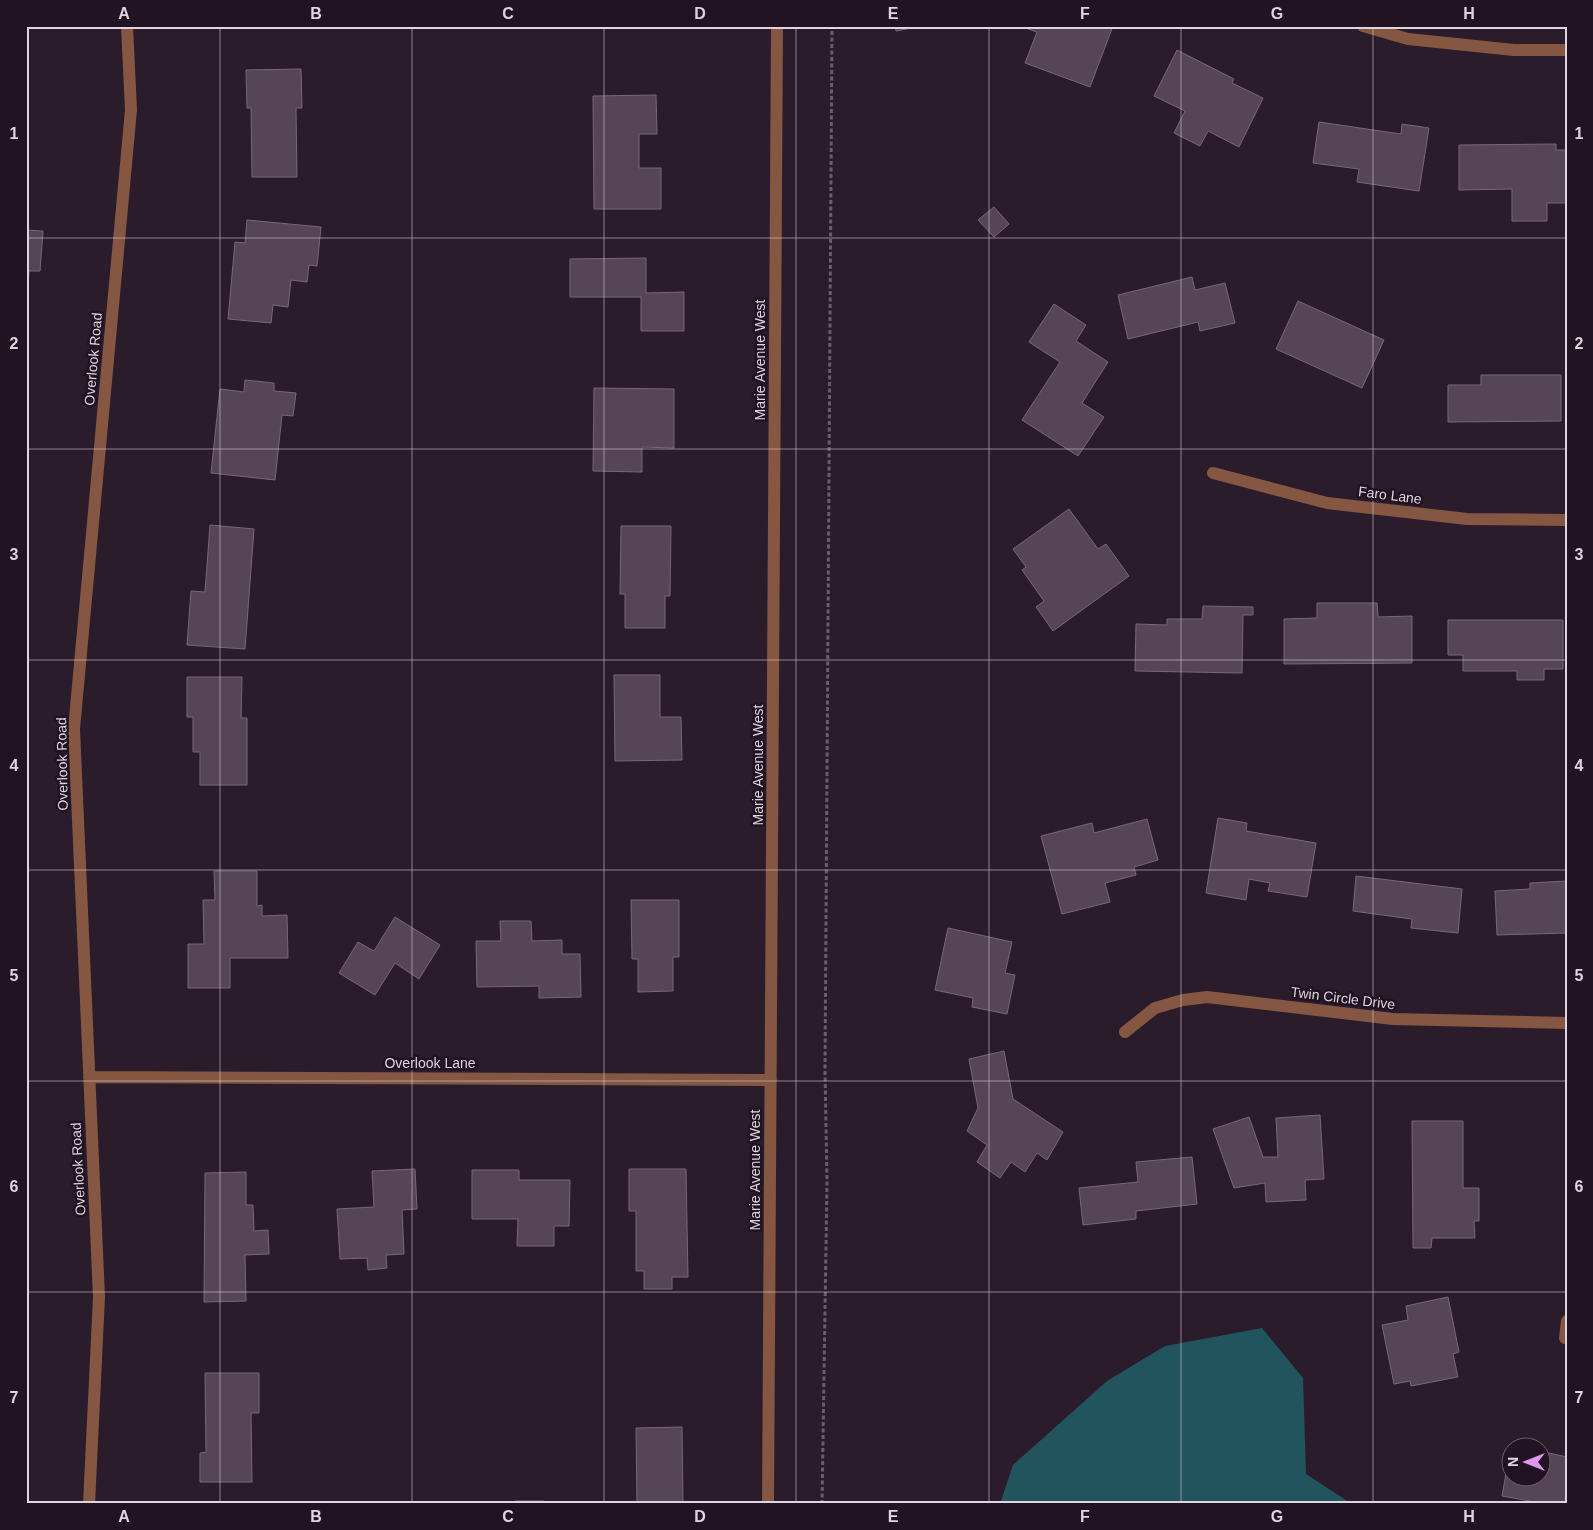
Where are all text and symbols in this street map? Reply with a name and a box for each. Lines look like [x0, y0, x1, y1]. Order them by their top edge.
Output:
text: A [118, 5, 130, 22]
text: B [310, 5, 322, 22]
text: C [502, 5, 514, 22]
text: D [694, 5, 706, 22]
text: E [888, 5, 899, 22]
text: F [1080, 5, 1090, 22]
text: G [1271, 5, 1283, 22]
text: H [1463, 5, 1475, 22]
text: 1 [10, 125, 19, 142]
text: 1 [1575, 125, 1584, 142]
street label: Marie Avenue West [752, 299, 768, 420]
street label: Overlook Road [81, 312, 105, 406]
text: 2 [10, 335, 19, 352]
text: 2 [1575, 335, 1584, 352]
street label: Faro Lane [1357, 483, 1423, 507]
text: 3 [10, 546, 19, 563]
text: 3 [1575, 546, 1584, 563]
street label: Marie Avenue West [750, 704, 766, 825]
street label: Overlook Road [53, 717, 71, 811]
text: 4 [10, 757, 19, 774]
text: 4 [1575, 757, 1584, 774]
text: 5 [10, 967, 19, 984]
text: 5 [1575, 967, 1584, 984]
street label: Twin Circle Drive [1290, 984, 1396, 1012]
street label: Overlook Lane [384, 1055, 476, 1071]
street label: Marie Avenue West [747, 1109, 763, 1230]
street label: Overlook Road [68, 1122, 88, 1216]
text: 6 [10, 1178, 19, 1195]
text: 6 [1575, 1178, 1584, 1195]
text: 7 [10, 1389, 19, 1406]
text: 7 [1575, 1389, 1584, 1406]
north arrow [1500, 1438, 1550, 1488]
text: N [1505, 1457, 1521, 1467]
text: A [118, 1508, 130, 1525]
text: B [310, 1508, 322, 1525]
text: C [502, 1508, 514, 1525]
text: D [694, 1508, 706, 1525]
text: E [888, 1508, 899, 1525]
text: F [1080, 1508, 1090, 1525]
text: G [1271, 1508, 1283, 1525]
text: H [1463, 1508, 1475, 1525]

